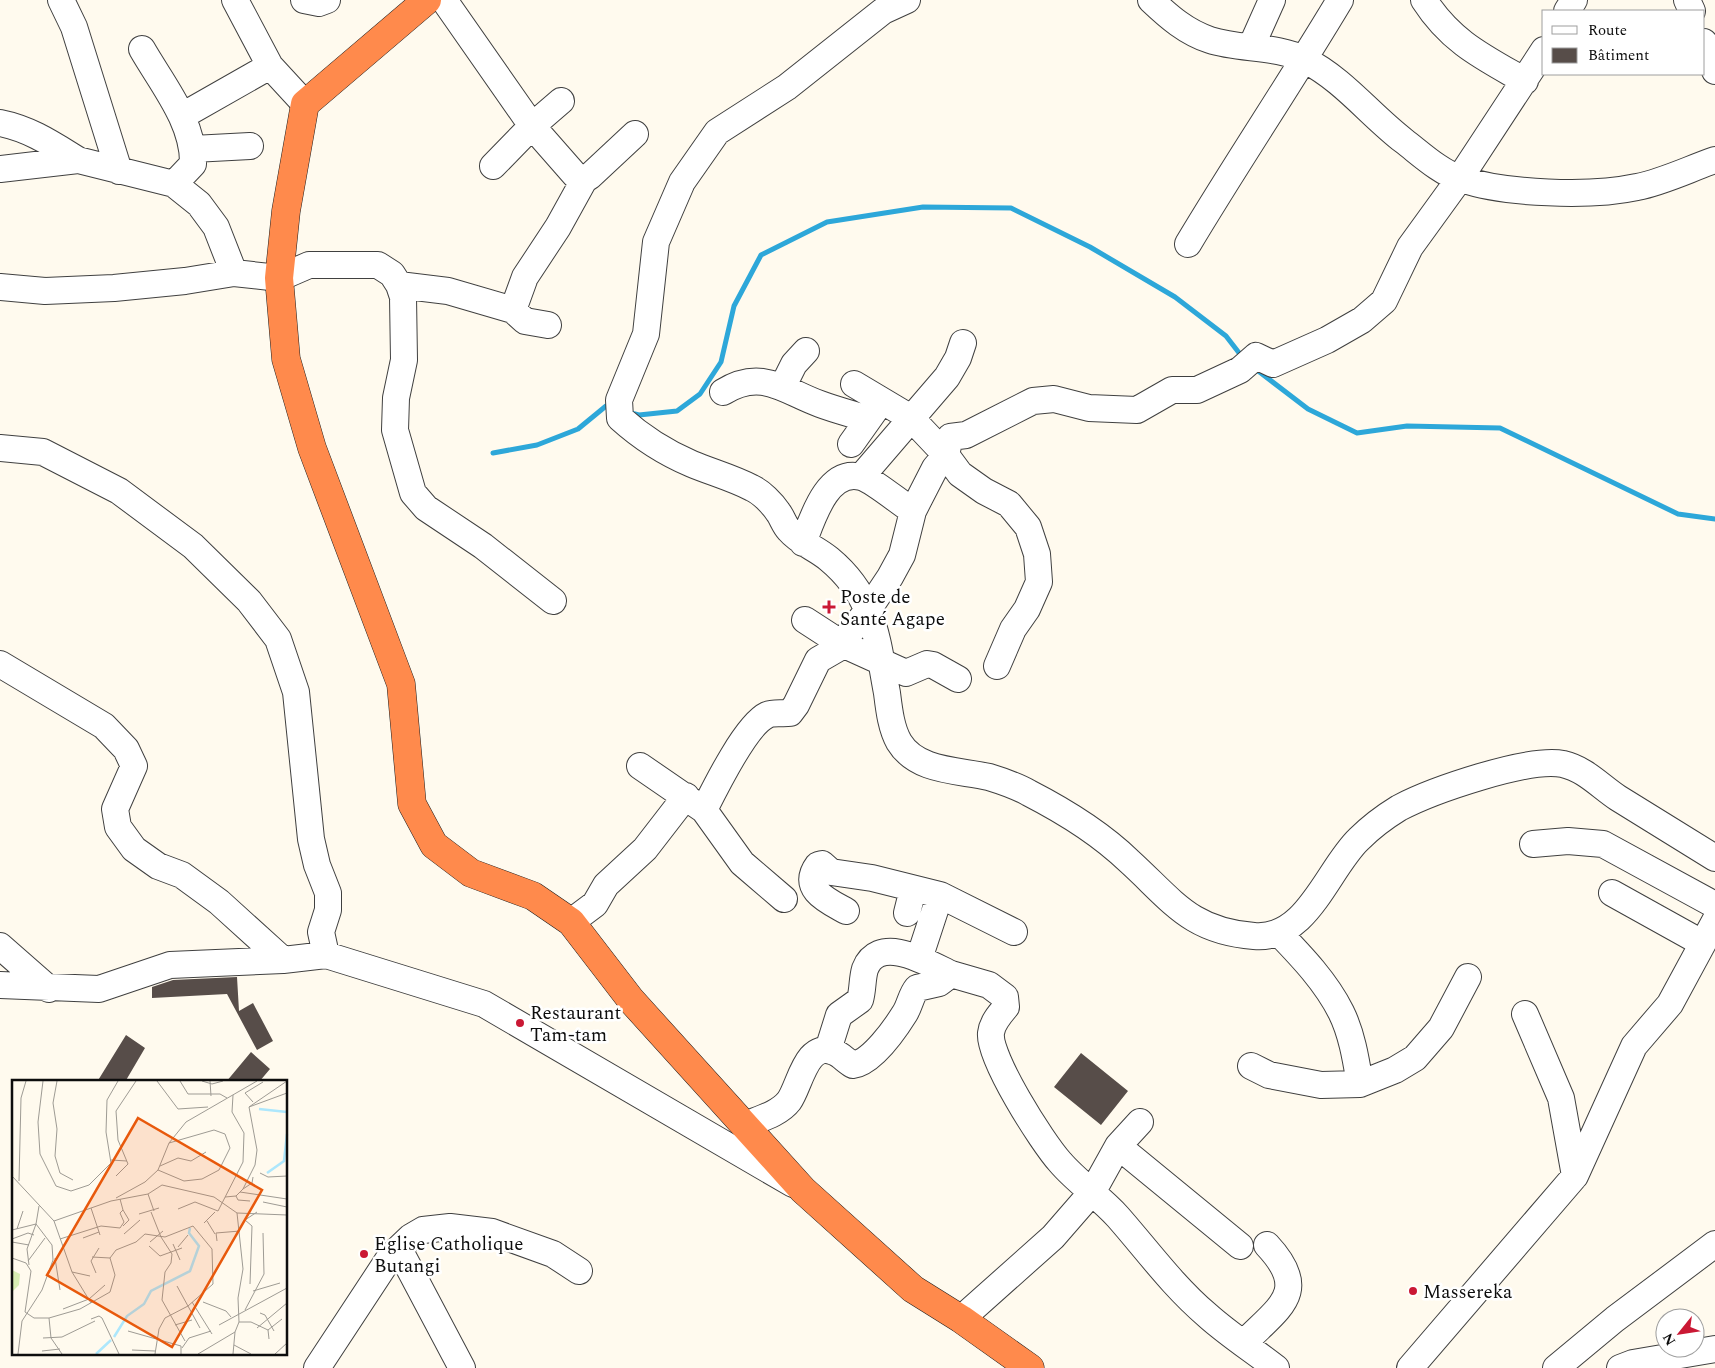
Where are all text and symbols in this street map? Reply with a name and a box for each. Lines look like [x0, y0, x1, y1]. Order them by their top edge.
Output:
legend [1542, 10, 1705, 75]
text: Route [1588, 19, 1627, 42]
text: Bâtiment [1588, 44, 1649, 67]
place label: Poste de Santé Agape [840, 583, 945, 634]
marker: Poste de Santé Agape [822, 600, 836, 614]
place label: Restaurant Tam-tam [530, 999, 622, 1050]
marker: Restaurant Tam-tam [514, 1017, 526, 1029]
inset map [12, 1080, 288, 1356]
place label: Eglise Catholique Butangi [374, 1230, 523, 1281]
marker: Eglise Catholique Butangi [358, 1248, 370, 1260]
place label: Massereka [1423, 1278, 1513, 1307]
marker: Massereka [1407, 1285, 1419, 1297]
north arrow [1655, 1308, 1705, 1358]
text: N [1657, 1329, 1681, 1349]

